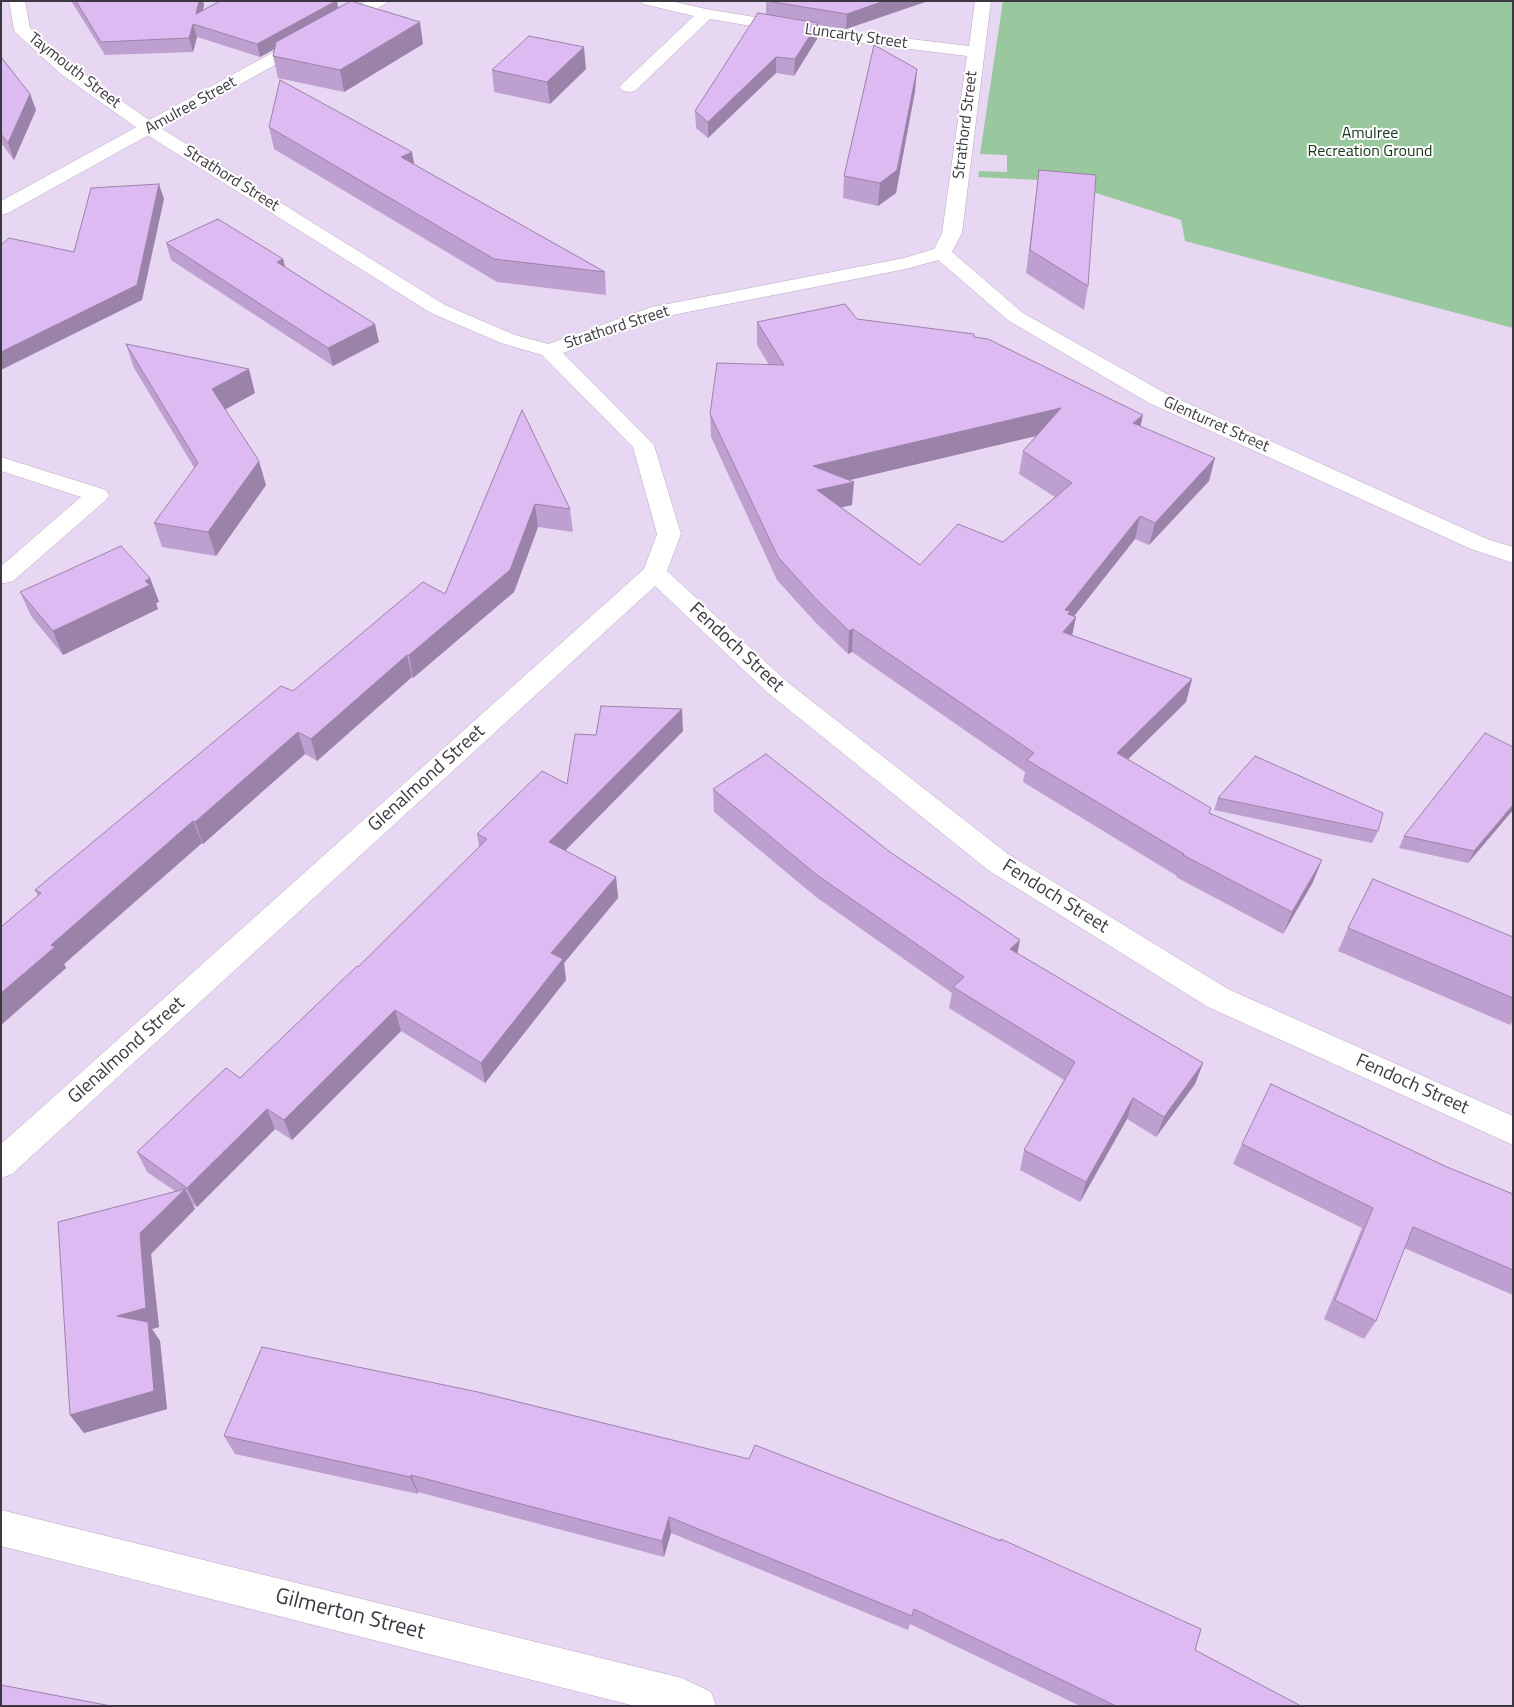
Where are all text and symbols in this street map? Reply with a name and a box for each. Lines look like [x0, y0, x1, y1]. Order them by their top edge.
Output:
street label: Luncarty Street [804, 20, 908, 54]
street label: Taymouth Street [24, 29, 124, 113]
street label: Strathord Street [950, 70, 982, 180]
street label: Amulree Street [142, 73, 240, 139]
park label: Amulree Recreation Ground [1307, 124, 1433, 162]
street label: Strathord Street [180, 142, 282, 216]
street label: Strathord Street [562, 302, 672, 354]
street label: Glenturret Street [1160, 393, 1272, 457]
street label: Fendoch Street [684, 598, 788, 698]
street label: Glenalmond Street [364, 721, 490, 837]
street label: Fendoch Street [998, 855, 1112, 939]
street label: Glenalmond Street [64, 993, 190, 1109]
street label: Fendoch Street [1352, 1050, 1472, 1120]
street label: Gilmerton Street [272, 1584, 428, 1646]

